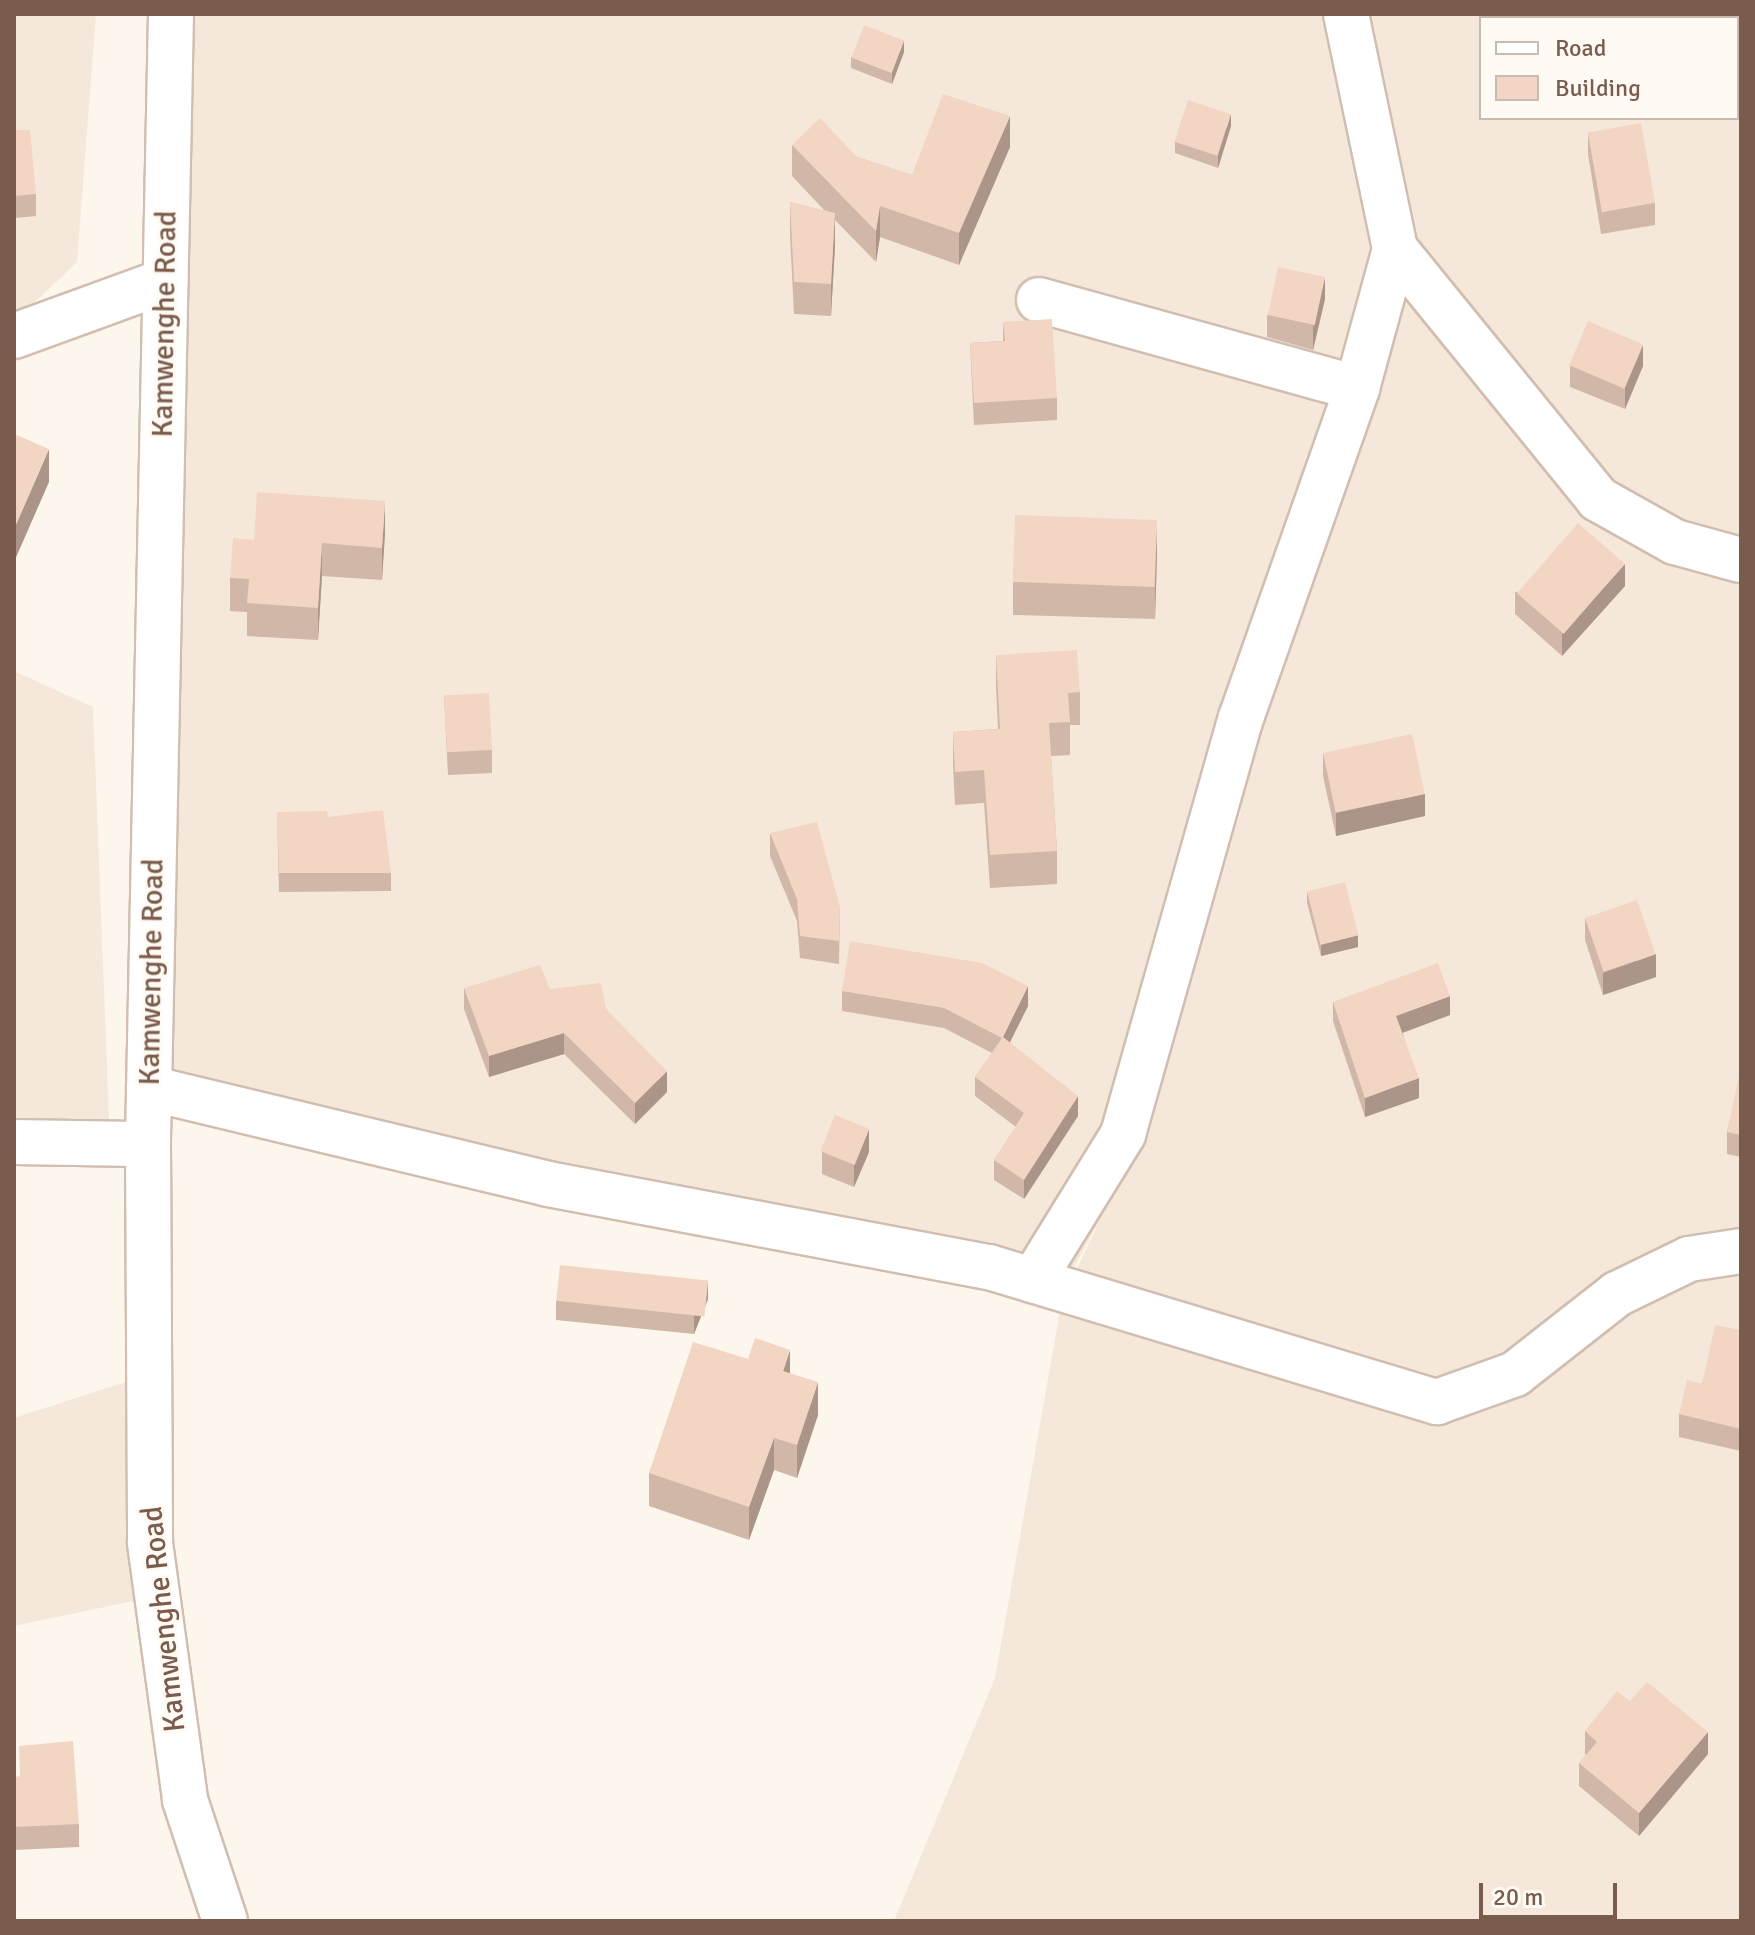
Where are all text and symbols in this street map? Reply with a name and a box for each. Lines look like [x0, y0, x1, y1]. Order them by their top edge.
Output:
legend [1479, 16, 1739, 120]
text: Road [1555, 33, 1606, 63]
text: Building [1555, 73, 1641, 103]
street label: Kamwenghe Road [145, 210, 185, 438]
street label: Kamwenghe Road [132, 858, 172, 1086]
street label: Kamwenghe Road [134, 1504, 194, 1734]
scale bar [1483, 1867, 1621, 1917]
text: 20 m [1493, 1882, 1543, 1912]

